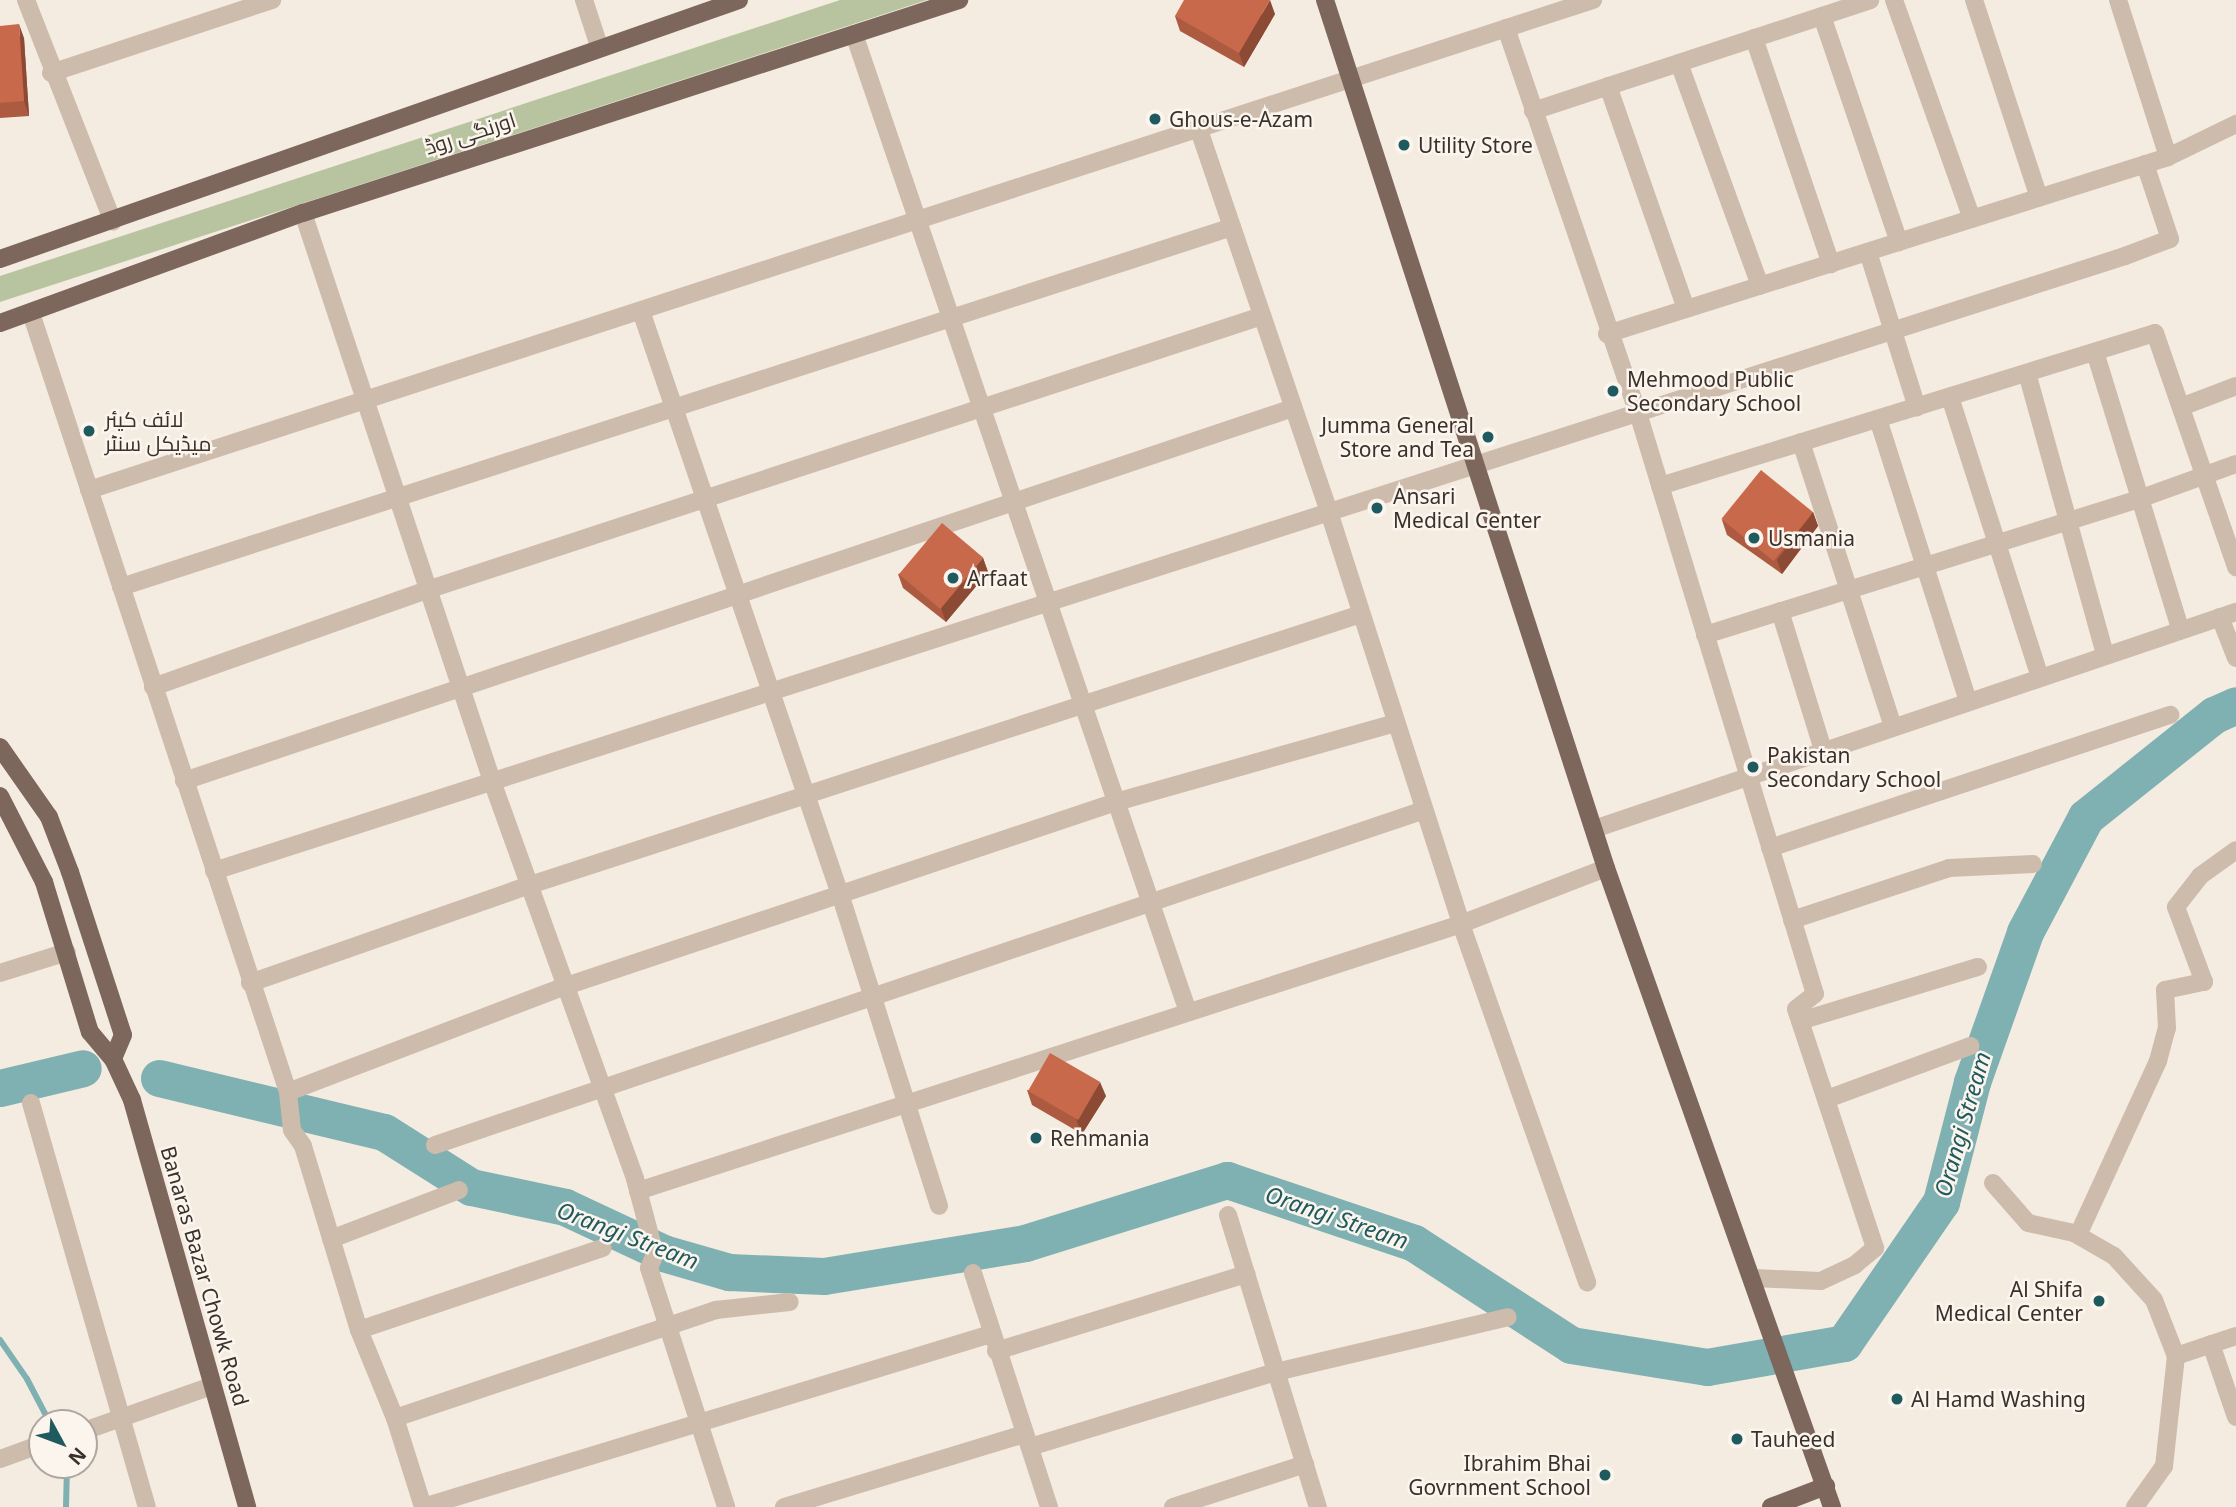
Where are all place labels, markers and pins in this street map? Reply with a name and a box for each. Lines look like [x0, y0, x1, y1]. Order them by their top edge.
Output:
place label: Ghous-e-Azam [1169, 106, 1313, 132]
marker: Ghous-e-Azam [1147, 111, 1163, 127]
place label: Utility Store [1418, 132, 1533, 158]
marker: Utility Store [1396, 137, 1412, 153]
place label: Mehmood Public Secondary School [1627, 366, 1801, 416]
marker: Mehmood Public Secondary School [1605, 383, 1621, 399]
place label: لائف کیئر میڈیکل سنٹر [105, 406, 211, 456]
place label: Jumma General Store and Tea [1321, 412, 1474, 462]
marker: لائف کیئر میڈیکل سنٹر [79, 421, 99, 441]
marker: Jumma General Store and Tea [1480, 429, 1496, 445]
place label: Ansari Medical Center [1393, 483, 1541, 533]
marker: Ansari Medical Center [1367, 498, 1387, 518]
place label: Usmania [1768, 525, 1855, 551]
marker: Usmania [1746, 530, 1762, 546]
place label: Arfaat [967, 565, 1027, 591]
marker: Arfaat [945, 570, 961, 586]
place label: Pakistan Secondary School [1767, 742, 1941, 792]
marker: Pakistan Secondary School [1745, 759, 1761, 775]
place label: Rehmania [1050, 1125, 1149, 1151]
marker: Rehmania [1028, 1130, 1044, 1146]
place label: Al Shifa Medical Center [1935, 1276, 2083, 1326]
marker: Al Shifa Medical Center [2089, 1291, 2109, 1311]
place label: Al Hamd Washing [1911, 1386, 2086, 1412]
marker: Al Hamd Washing [1889, 1391, 1905, 1407]
place label: Tauheed [1751, 1426, 1835, 1452]
marker: Tauheed [1729, 1431, 1745, 1447]
place label: Ibrahim Bhai Govrnment School [1408, 1450, 1591, 1500]
marker: Ibrahim Bhai Govrnment School [1597, 1467, 1613, 1483]

